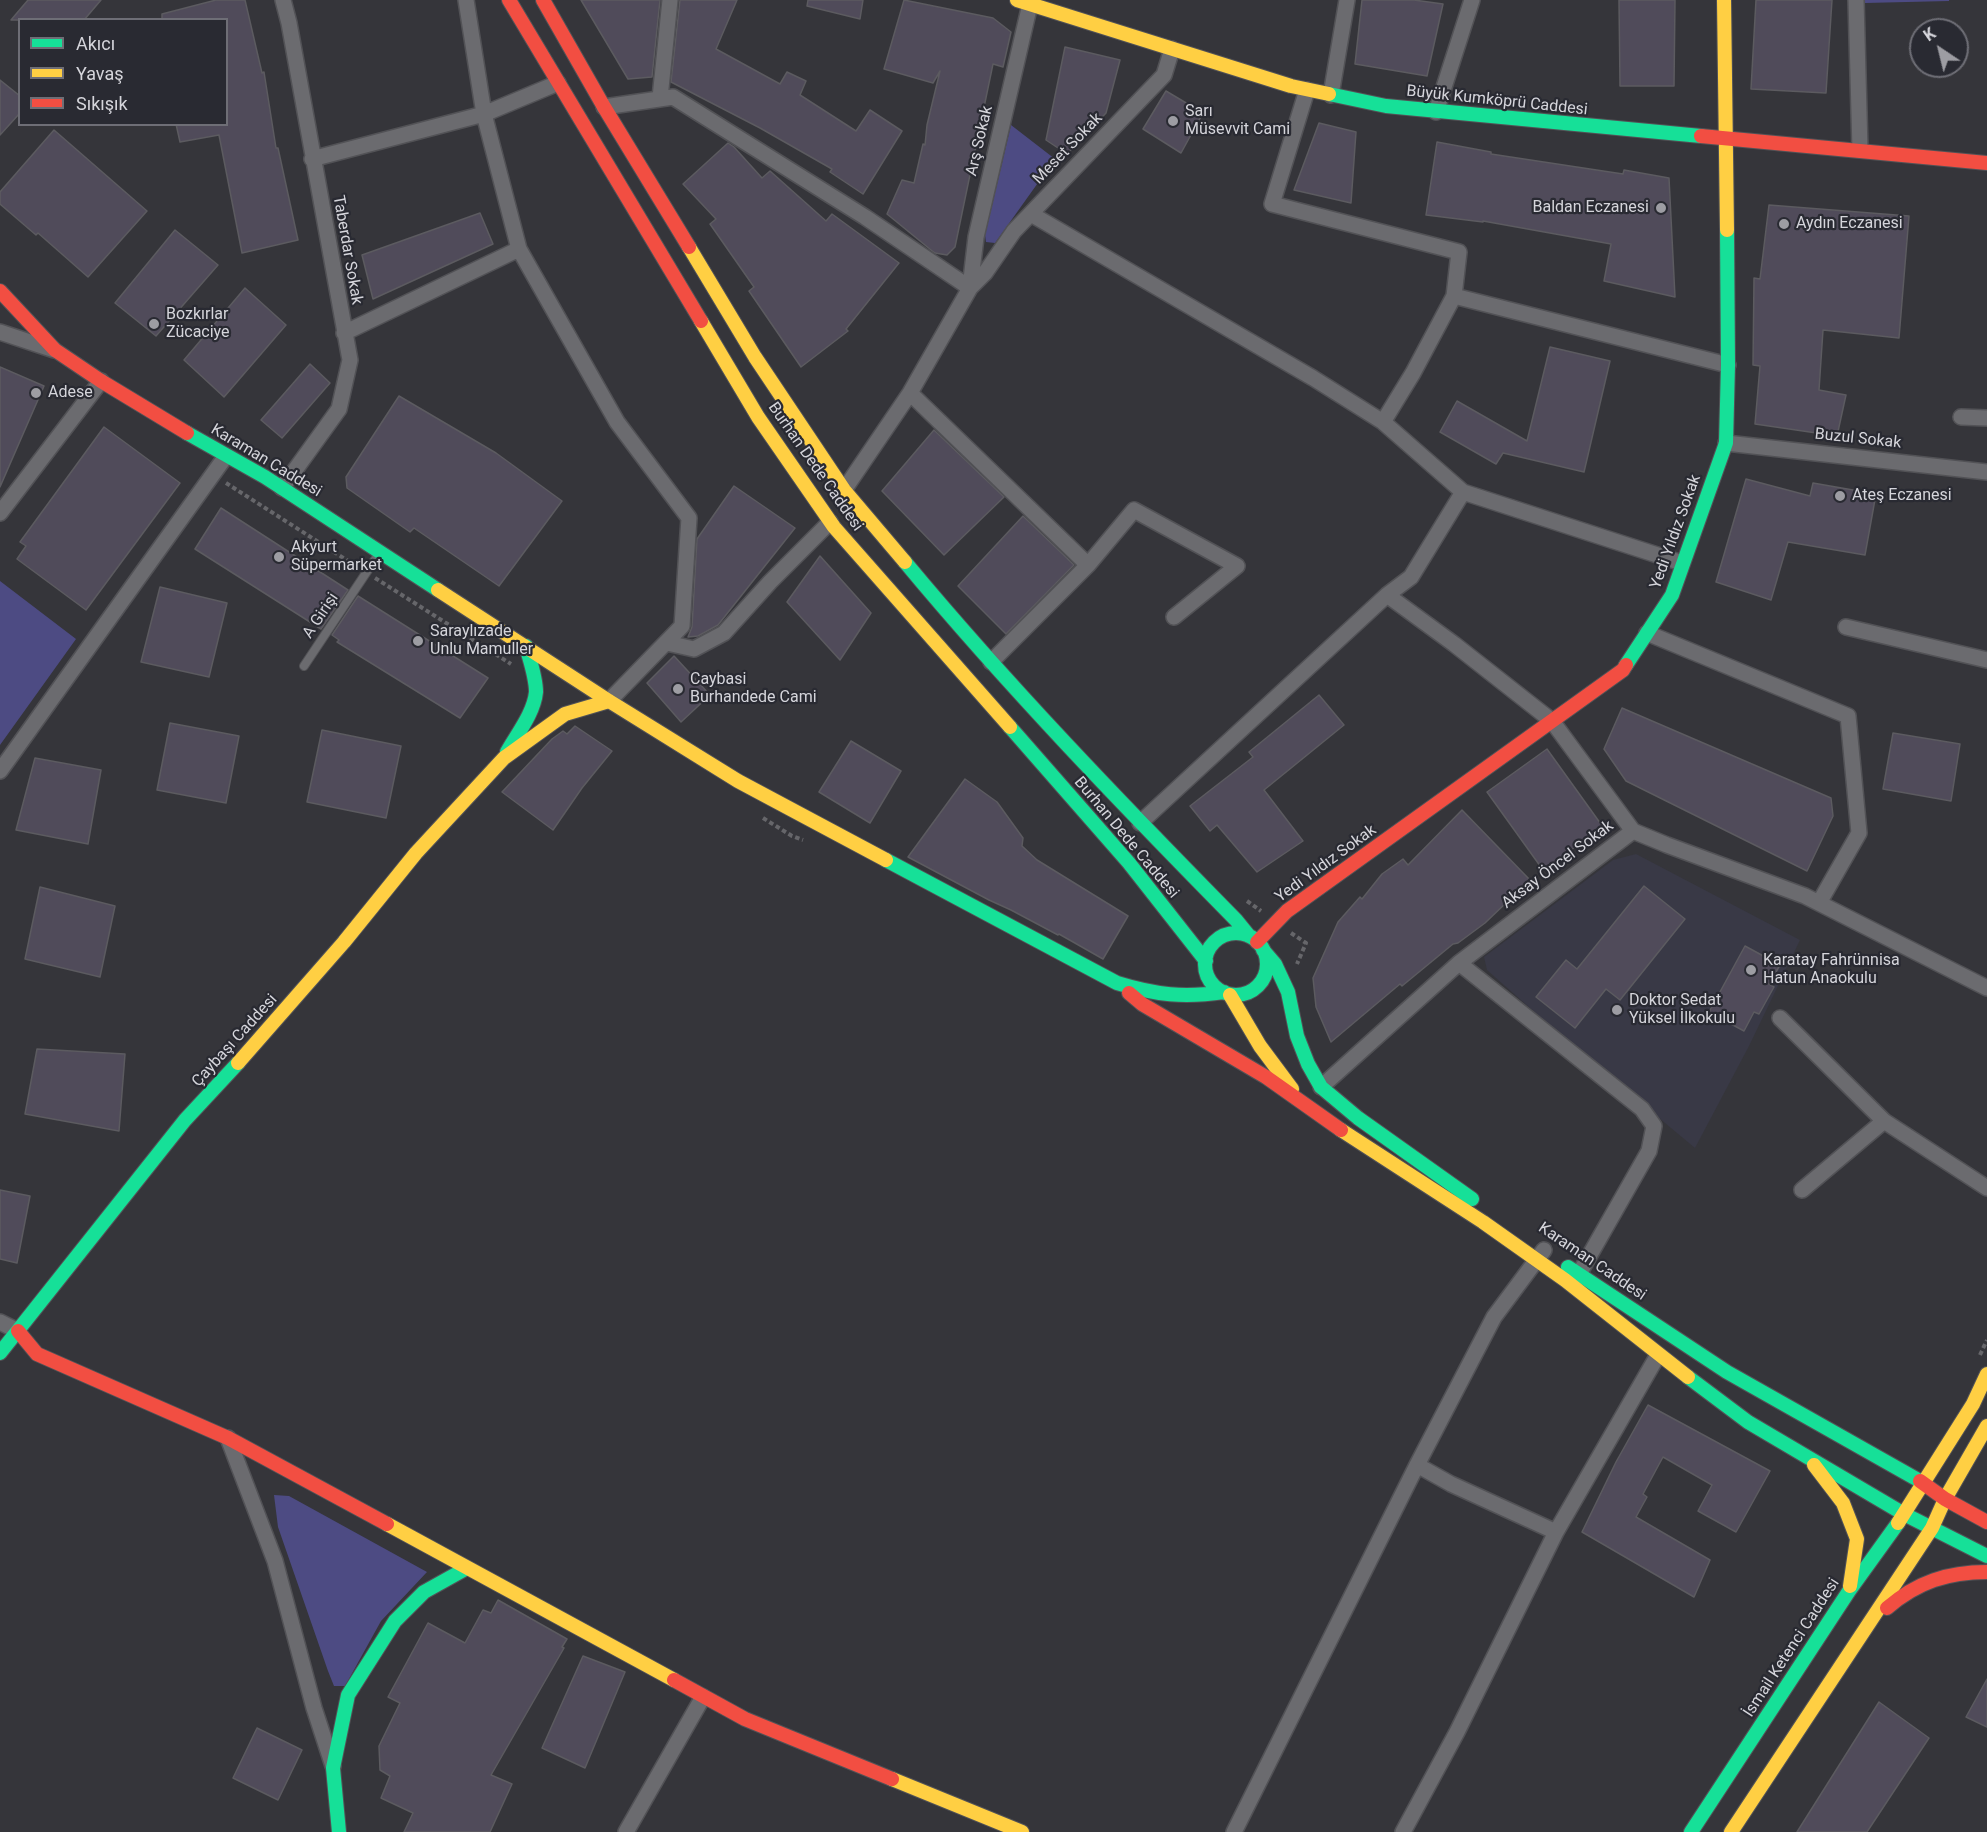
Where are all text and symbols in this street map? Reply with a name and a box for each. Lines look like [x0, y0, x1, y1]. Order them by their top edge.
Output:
legend [18, 18, 228, 126]
north arrow [1909, 18, 1969, 78]
text: K [1920, 24, 1939, 45]
text: Akıcı [76, 33, 115, 54]
text: Yavaş [76, 63, 124, 84]
street label: Büyük Kumköprü Caddesi [1405, 82, 1589, 120]
text: Sıkışık [76, 93, 128, 114]
place label: Sarı Müsevvit Cami [1185, 102, 1290, 140]
street label: Arş Sokak [963, 104, 997, 178]
street label: Meset Sokak [1029, 109, 1107, 189]
marker: Sarı Müsevvit Cami [1166, 114, 1180, 128]
street label: Taberdar Sokak [328, 194, 366, 306]
place label: Baldan Eczanesi [1532, 198, 1649, 218]
marker: Baldan Eczanesi [1654, 201, 1668, 215]
place label: Aydın Eczanesi [1796, 214, 1903, 234]
marker: Aydın Eczanesi [1777, 217, 1791, 231]
place label: Bozkırlar Zücaciye [166, 305, 230, 343]
marker: Bozkırlar Zücaciye [147, 317, 161, 331]
place label: Adese [48, 383, 93, 403]
marker: Adese [29, 386, 43, 400]
street label: Burhan Dede Caddesi [763, 399, 867, 535]
street label: Karaman Caddesi [207, 420, 325, 502]
street label: Buzul Sokak [1814, 425, 1902, 453]
street label: Yedi Yıldız Sokak [1646, 472, 1706, 592]
place label: Ateş Eczanesi [1852, 486, 1952, 506]
marker: Ateş Eczanesi [1833, 489, 1847, 503]
place label: Akyurt Süpermarket [291, 538, 382, 576]
marker: Akyurt Süpermarket [272, 550, 286, 564]
street label: A Girişi [299, 590, 343, 642]
place label: Saraylızade Unlu Mamuller [430, 622, 533, 660]
marker: Saraylızade Unlu Mamuller [411, 634, 425, 648]
place label: Caybasi Burhandede Cami [690, 670, 817, 708]
marker: Caybasi Burhandede Cami [671, 682, 685, 696]
street label: Burhan Dede Caddesi [1070, 773, 1182, 903]
street label: Aksay Öncel Sokak [1498, 817, 1618, 913]
street label: Yedi Yıldız Sokak [1272, 821, 1380, 907]
place label: Karatay Fahrünnisa Hatun Anaokulu [1763, 951, 1900, 989]
marker: Karatay Fahrünnisa Hatun Anaokulu [1744, 963, 1758, 977]
street label: Çaybaşı Caddesi [188, 991, 282, 1091]
place label: Doktor Sedat Yüksel İlkokulu [1629, 991, 1735, 1029]
marker: Doktor Sedat Yüksel İlkokulu [1610, 1003, 1624, 1017]
street label: Karaman Caddesi [1534, 1219, 1650, 1305]
street label: İsmail Ketenci Caddesi [1740, 1575, 1844, 1721]

